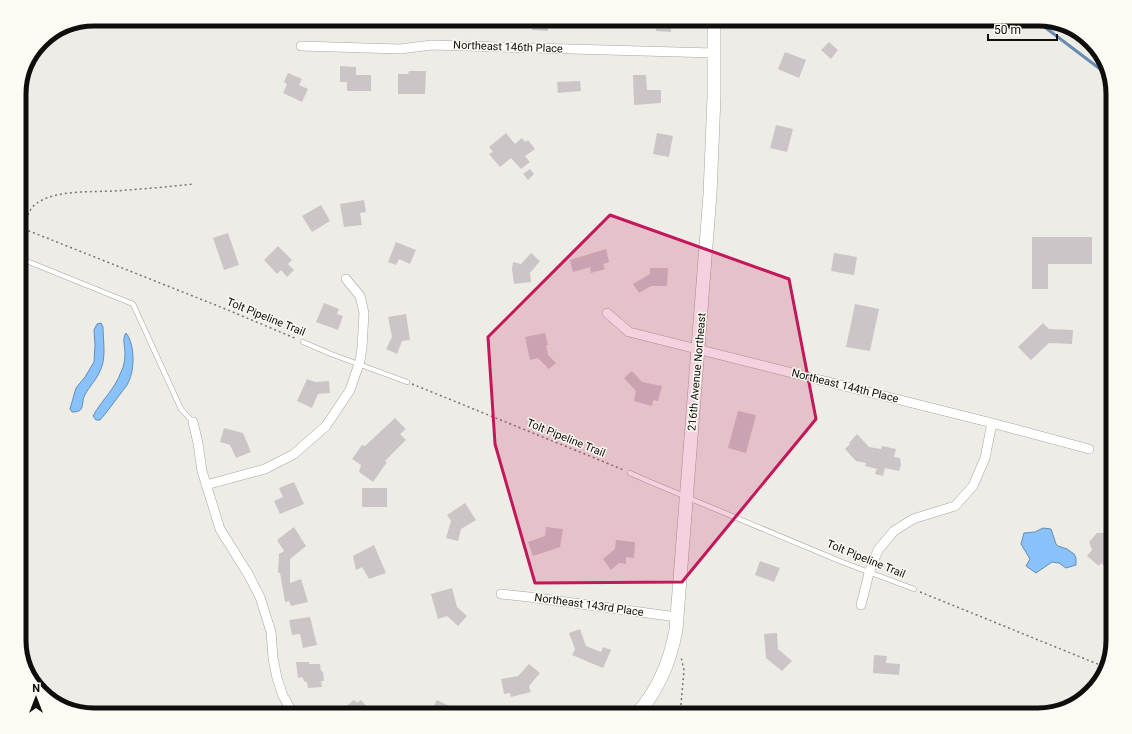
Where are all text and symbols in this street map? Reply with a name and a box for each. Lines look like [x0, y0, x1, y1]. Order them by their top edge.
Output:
scale bar [988, 16, 1057, 42]
text: 50 m [994, 23, 1021, 37]
street label: Northeast 146th Place [453, 39, 563, 55]
street label: Tolt Pipeline Trail [225, 295, 307, 339]
street label: 216th Avenue Northeast [685, 312, 709, 432]
street label: Northeast 144th Place [790, 366, 900, 406]
street label: Tolt Pipeline Trail [525, 416, 607, 460]
street label: Tolt Pipeline Trail [825, 537, 907, 581]
street label: Northeast 143rd Place [534, 591, 644, 619]
north arrow [16, 678, 56, 718]
text: N [32, 682, 40, 695]

